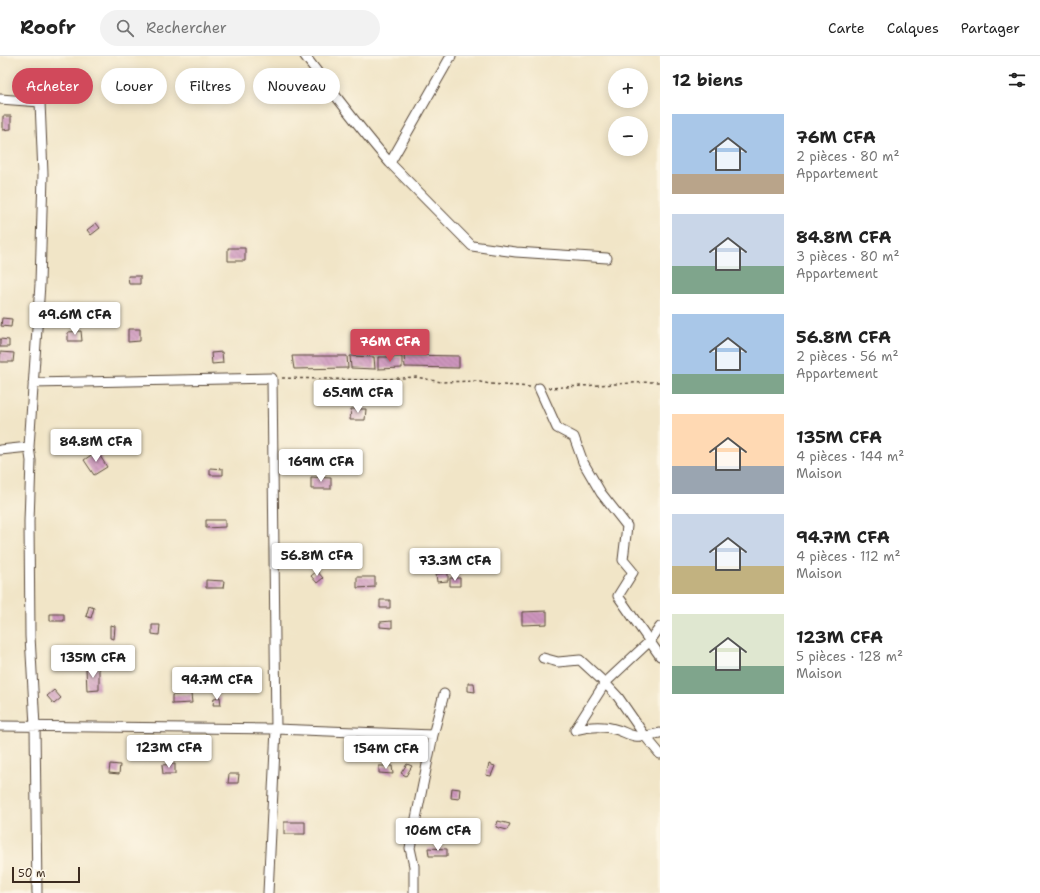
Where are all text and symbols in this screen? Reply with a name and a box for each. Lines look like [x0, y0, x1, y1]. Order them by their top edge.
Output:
search box [100, 10, 380, 46]
text: Roofr [20, 15, 76, 40]
icon: search [114, 17, 136, 39]
text: Rechercher [146, 18, 227, 38]
text: Carte [828, 19, 865, 37]
text: Calques [887, 19, 939, 37]
text: Partager [961, 19, 1020, 37]
chip: Acheter [12, 68, 93, 104]
chip: Louer [101, 68, 167, 104]
chip: Filtres [175, 68, 245, 104]
chip: Nouveau [253, 68, 340, 104]
map controls [608, 68, 648, 156]
button: + [608, 68, 648, 108]
text: 12 biens [672, 69, 743, 91]
icon: filters [1006, 69, 1028, 91]
button: − [608, 116, 648, 156]
text: 76M CFA [796, 126, 876, 148]
icon: home [704, 130, 752, 178]
text: 2 pièces · 80 m² [796, 148, 899, 165]
text: Appartement [796, 165, 878, 182]
text: 84.8M CFA [796, 226, 892, 248]
icon: home [704, 230, 752, 278]
text: 3 pièces · 80 m² [796, 248, 899, 265]
text: Appartement [796, 265, 878, 282]
pin: 49.6M CFA [29, 302, 121, 336]
text: 49.6M CFA [38, 306, 112, 323]
text: 56.8M CFA [796, 326, 891, 348]
pin: 76M CFA [353, 329, 427, 363]
icon: home [704, 330, 752, 378]
text: 76M CFA [359, 333, 421, 350]
text: 2 pièces · 56 m² [796, 348, 898, 365]
text: Appartement [796, 365, 878, 382]
pin: 65.9M CFA [312, 380, 404, 414]
text: 65.9M CFA [323, 384, 393, 401]
text: 135M CFA [796, 426, 882, 448]
pin: 84.8M CFA [50, 429, 142, 463]
icon: home [704, 430, 752, 478]
text: 84.8M CFA [59, 433, 133, 450]
text: 4 pièces · 144 m² [796, 448, 904, 465]
pin: 169M CFA [280, 449, 362, 483]
text: 169M CFA [288, 453, 354, 470]
text: Maison [796, 465, 842, 482]
text: 94.7M CFA [796, 526, 890, 548]
icon: home [704, 530, 752, 578]
pin: 56.8M CFA [271, 543, 363, 577]
text: 56.8M CFA [281, 547, 353, 564]
pin: 73.3M CFA [409, 548, 501, 582]
text: 4 pièces · 112 m² [796, 548, 900, 565]
text: 73.3M CFA [418, 552, 492, 569]
text: Maison [796, 565, 842, 582]
text: 123M CFA [796, 626, 883, 648]
icon: home [704, 630, 752, 678]
pin: 135M CFA [52, 645, 134, 679]
text: 5 pièces · 128 m² [796, 648, 903, 665]
text: 135M CFA [60, 649, 126, 666]
text: Maison [796, 665, 842, 682]
pin: 94.7M CFA [171, 667, 263, 701]
text: 94.7M CFA [181, 671, 253, 688]
pin: 123M CFA [128, 735, 210, 769]
pin: 154M CFA [345, 736, 427, 770]
text: 123M CFA [136, 739, 202, 756]
text: 154M CFA [353, 740, 419, 757]
pin: 106M CFA [397, 818, 479, 852]
text: 106M CFA [405, 822, 471, 839]
scale bar [12, 865, 80, 884]
text: 50 m [18, 866, 46, 881]

